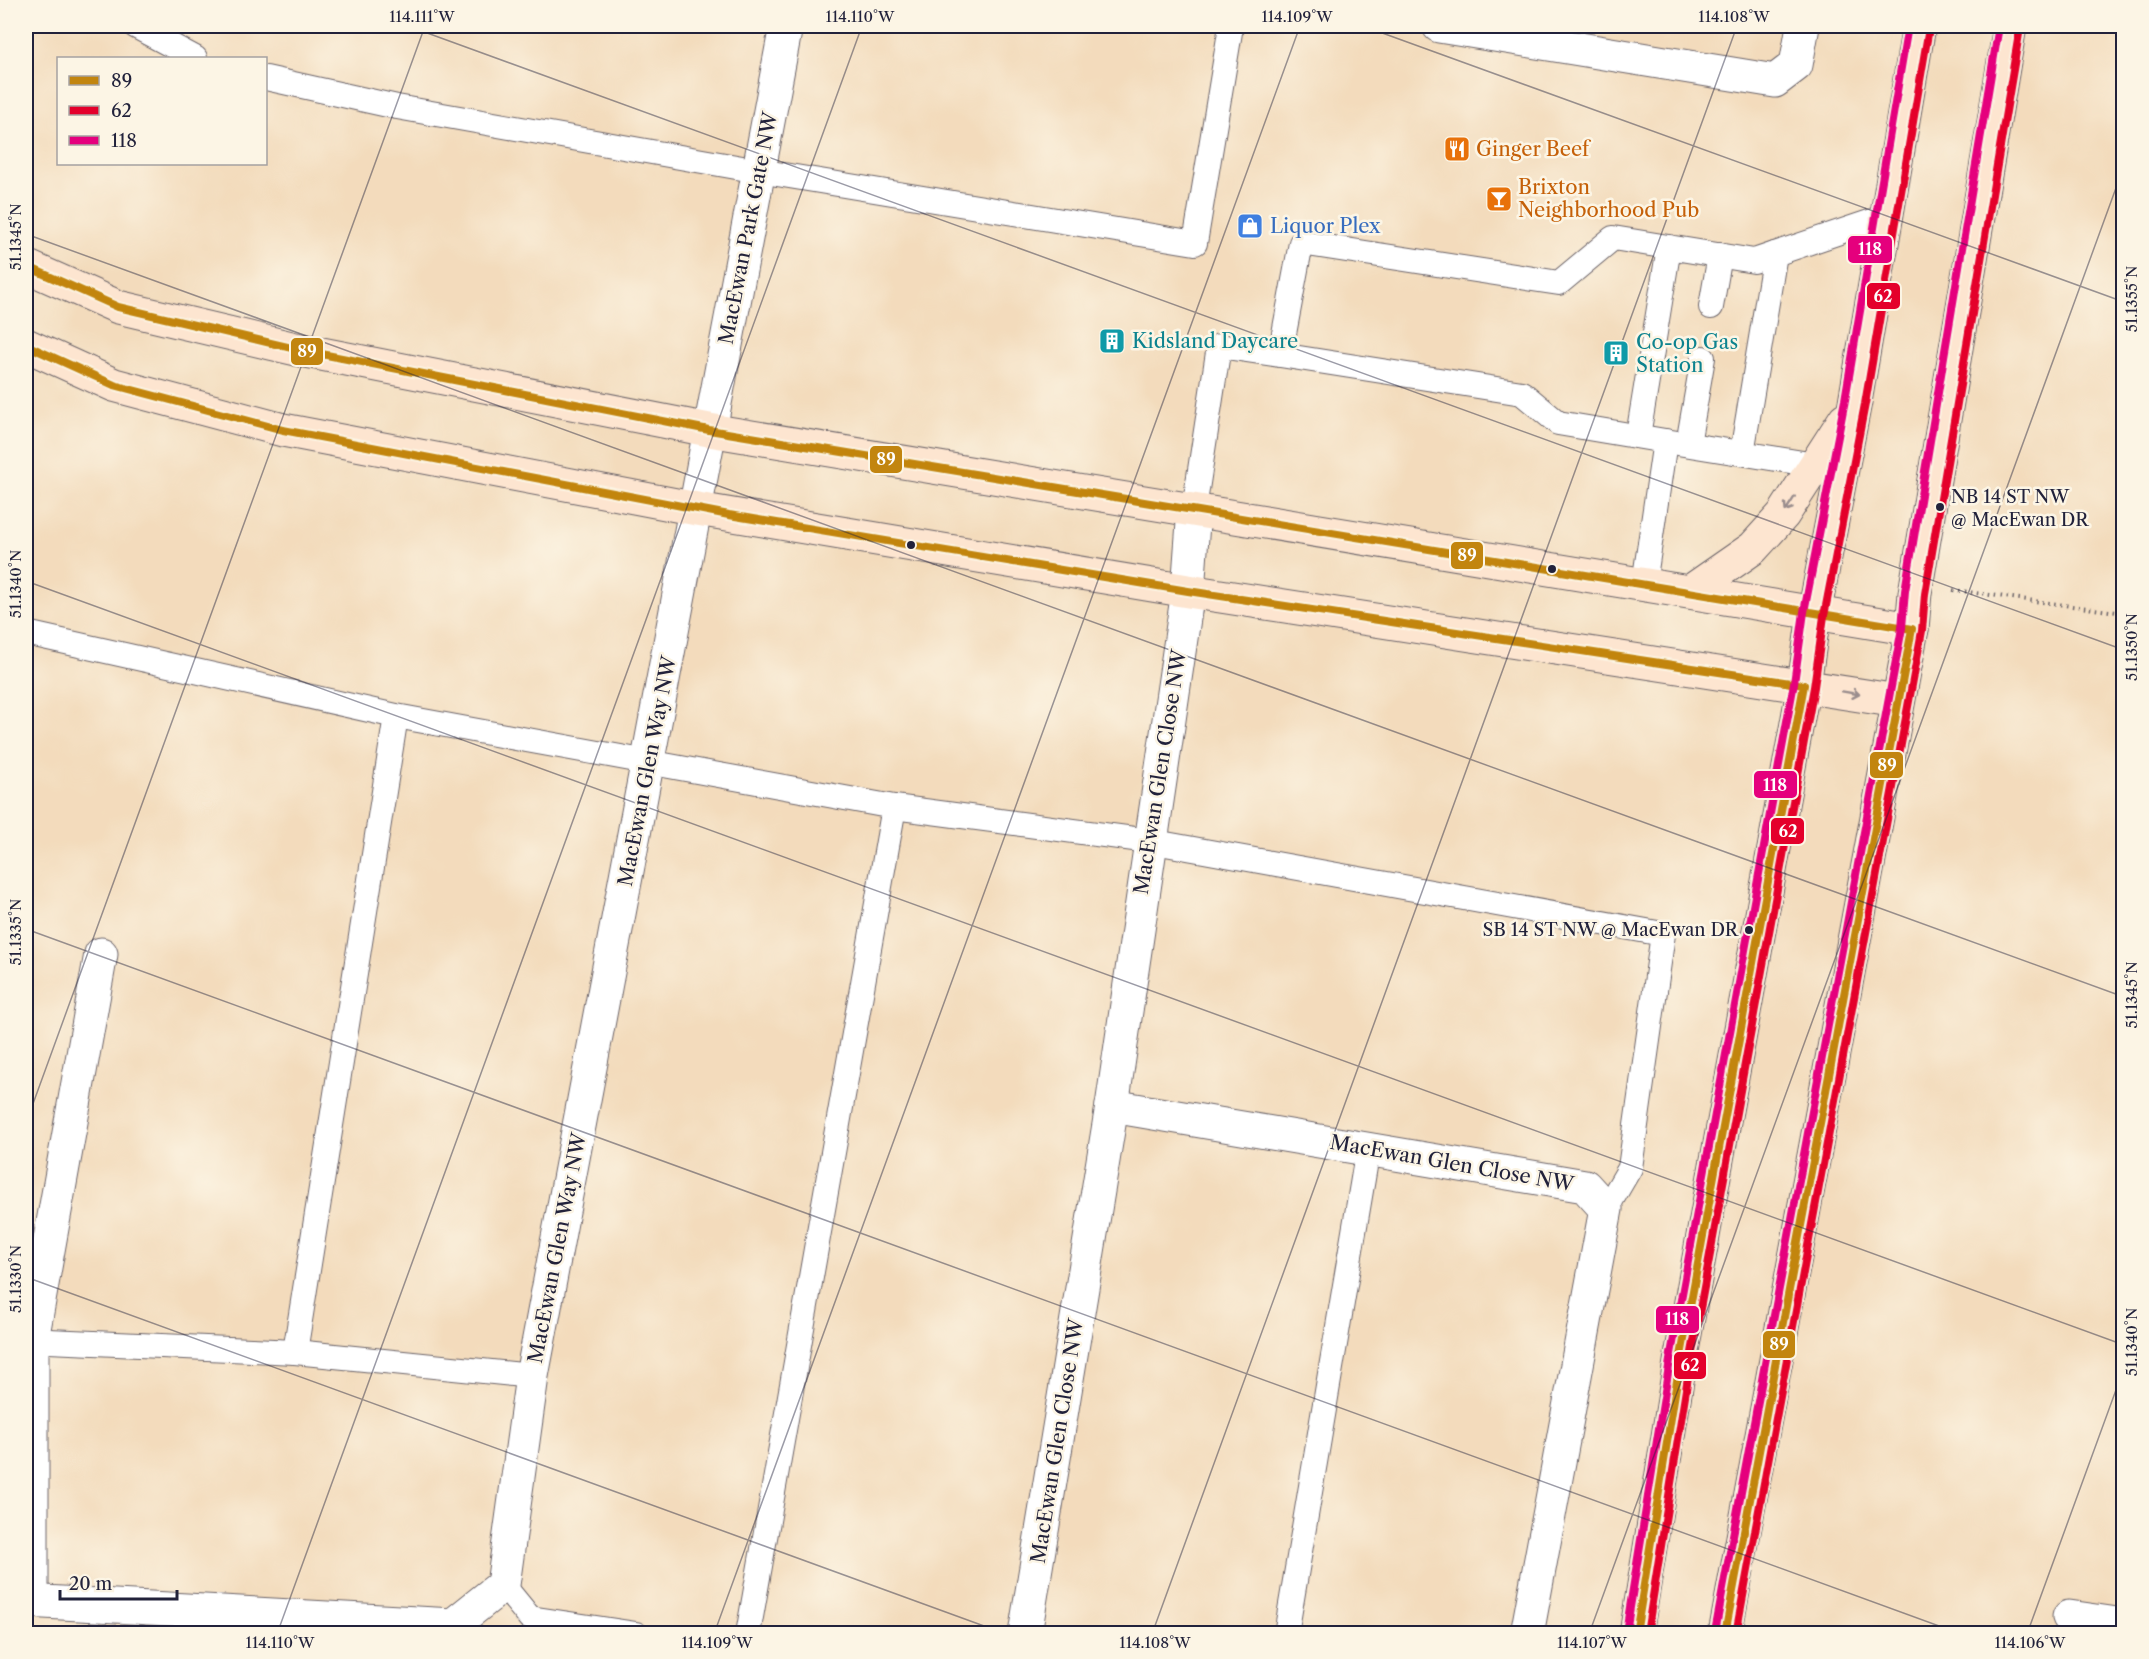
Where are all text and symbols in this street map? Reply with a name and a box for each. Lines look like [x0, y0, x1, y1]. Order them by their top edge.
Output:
text: 114.111°W [389, 7, 455, 26]
text: 114.110°W [826, 7, 895, 26]
text: 114.109°W [1261, 7, 1333, 26]
text: 114.108°W [1698, 7, 1770, 26]
legend [57, 57, 267, 165]
text: 89 [111, 70, 132, 92]
text: 62 [111, 100, 132, 122]
street label: MacEwan Park Gate NW [714, 109, 783, 346]
text: 118 [111, 130, 137, 152]
restaurant icon: Ginger Beef [1442, 134, 1472, 164]
place label: Ginger Beef [1476, 137, 1592, 161]
place label: Brixton Neighborhood Pub [1518, 175, 1699, 222]
bar icon: Brixton Neighborhood Pub [1484, 184, 1514, 214]
text: 51.1345°N [6, 203, 25, 271]
shop icon: Liquor Plex [1235, 211, 1265, 241]
place label: Liquor Plex [1270, 214, 1381, 238]
line badge: 118 [1847, 235, 1893, 264]
text: 118 [1858, 239, 1882, 259]
text: 51.1355°N [2122, 266, 2141, 332]
line badge: 62 [1866, 282, 1901, 310]
text: 62 [1873, 286, 1893, 306]
building icon: Kidsland Daycare [1097, 326, 1127, 356]
place label: Kidsland Daycare [1132, 329, 1298, 353]
place label: Co-op Gas Station [1636, 330, 1738, 377]
line badge: 89 [290, 337, 324, 366]
building icon: Co-op Gas Station [1601, 338, 1631, 368]
text: 89 [297, 341, 317, 361]
line badge: 89 [869, 445, 903, 474]
text: 89 [876, 449, 896, 469]
place label: NB 14 ST NW @ MacEwan DR [1951, 486, 2089, 531]
one-way arrow [1784, 496, 1796, 512]
marker: NB 14 ST NW @ MacEwan DR [1934, 501, 1946, 513]
unlabelled marker [905, 539, 917, 551]
line badge: 89 [1450, 541, 1484, 570]
text: 89 [1457, 545, 1477, 565]
text: 51.1340°N [6, 550, 25, 618]
unlabelled marker [1546, 563, 1558, 575]
text: 51.1350°N [2122, 613, 2141, 681]
street label: MacEwan Glen Close NW [1129, 647, 1191, 896]
street label: MacEwan Glen Way NW [613, 653, 681, 888]
one-way arrow [1841, 688, 1860, 699]
line badge: 89 [1869, 751, 1904, 779]
text: 89 [1877, 755, 1897, 775]
line badge: 118 [1753, 770, 1798, 799]
text: 118 [1763, 775, 1787, 795]
line badge: 62 [1770, 817, 1805, 845]
text: 62 [1778, 821, 1798, 841]
text: 51.1335°N [6, 899, 25, 965]
place label: SB 14 ST NW @ MacEwan DR [1483, 919, 1739, 941]
marker: SB 14 ST NW @ MacEwan DR [1743, 924, 1755, 936]
text: 51.1345°N [2122, 961, 2141, 1029]
street label: MacEwan Glen Way NW [523, 1130, 591, 1365]
street label: MacEwan Glen Close NW [1328, 1130, 1577, 1197]
text: 51.1330°N [6, 1245, 25, 1313]
line badge: 118 [1655, 1305, 1700, 1334]
text: 51.1340°N [2122, 1308, 2141, 1376]
text: 118 [1665, 1309, 1689, 1329]
street label: MacEwan Glen Close NW [1026, 1316, 1088, 1565]
line badge: 89 [1762, 1330, 1796, 1359]
text: 89 [1769, 1334, 1789, 1354]
line badge: 62 [1673, 1351, 1707, 1380]
text: 62 [1680, 1355, 1700, 1375]
scale bar [60, 1563, 177, 1601]
text: 20 m [69, 1573, 113, 1595]
text: 114.110°W [246, 1633, 315, 1652]
text: 114.109°W [681, 1633, 753, 1652]
text: 114.108°W [1119, 1633, 1191, 1652]
text: 114.107°W [1557, 1633, 1627, 1652]
text: 114.106°W [1995, 1633, 2066, 1652]

